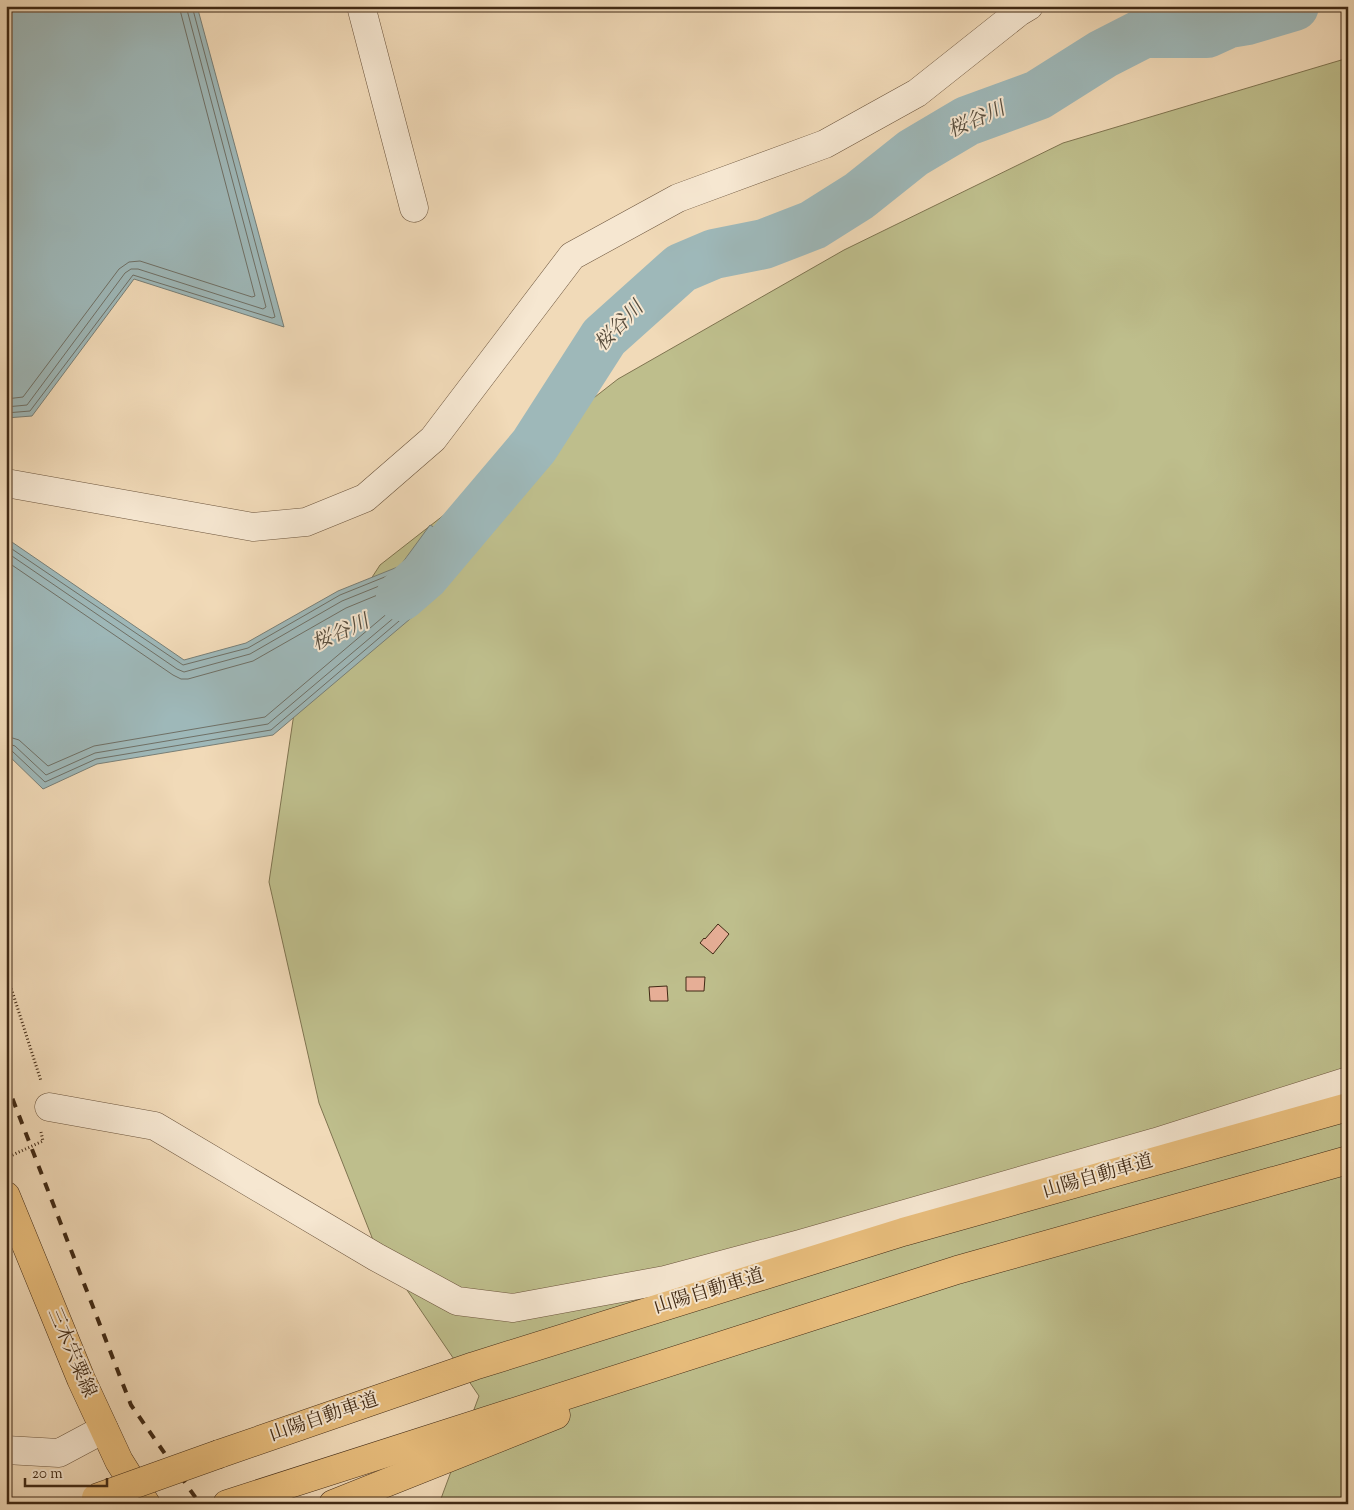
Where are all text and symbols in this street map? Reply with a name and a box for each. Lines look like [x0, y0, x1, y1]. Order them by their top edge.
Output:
water label: 桜谷川 [944, 95, 1012, 146]
water label: 桜谷川 [589, 294, 653, 359]
water label: 桜谷川 [308, 608, 376, 659]
street label: 山陽自動車道 [1039, 1148, 1157, 1206]
street label: 山陽自動車道 [651, 1262, 767, 1322]
street label: 三木宍粟線 [40, 1304, 102, 1402]
street label: 山陽自動車道 [266, 1387, 382, 1449]
scale bar [25, 1455, 108, 1487]
text: 20 m [32, 1464, 63, 1485]

